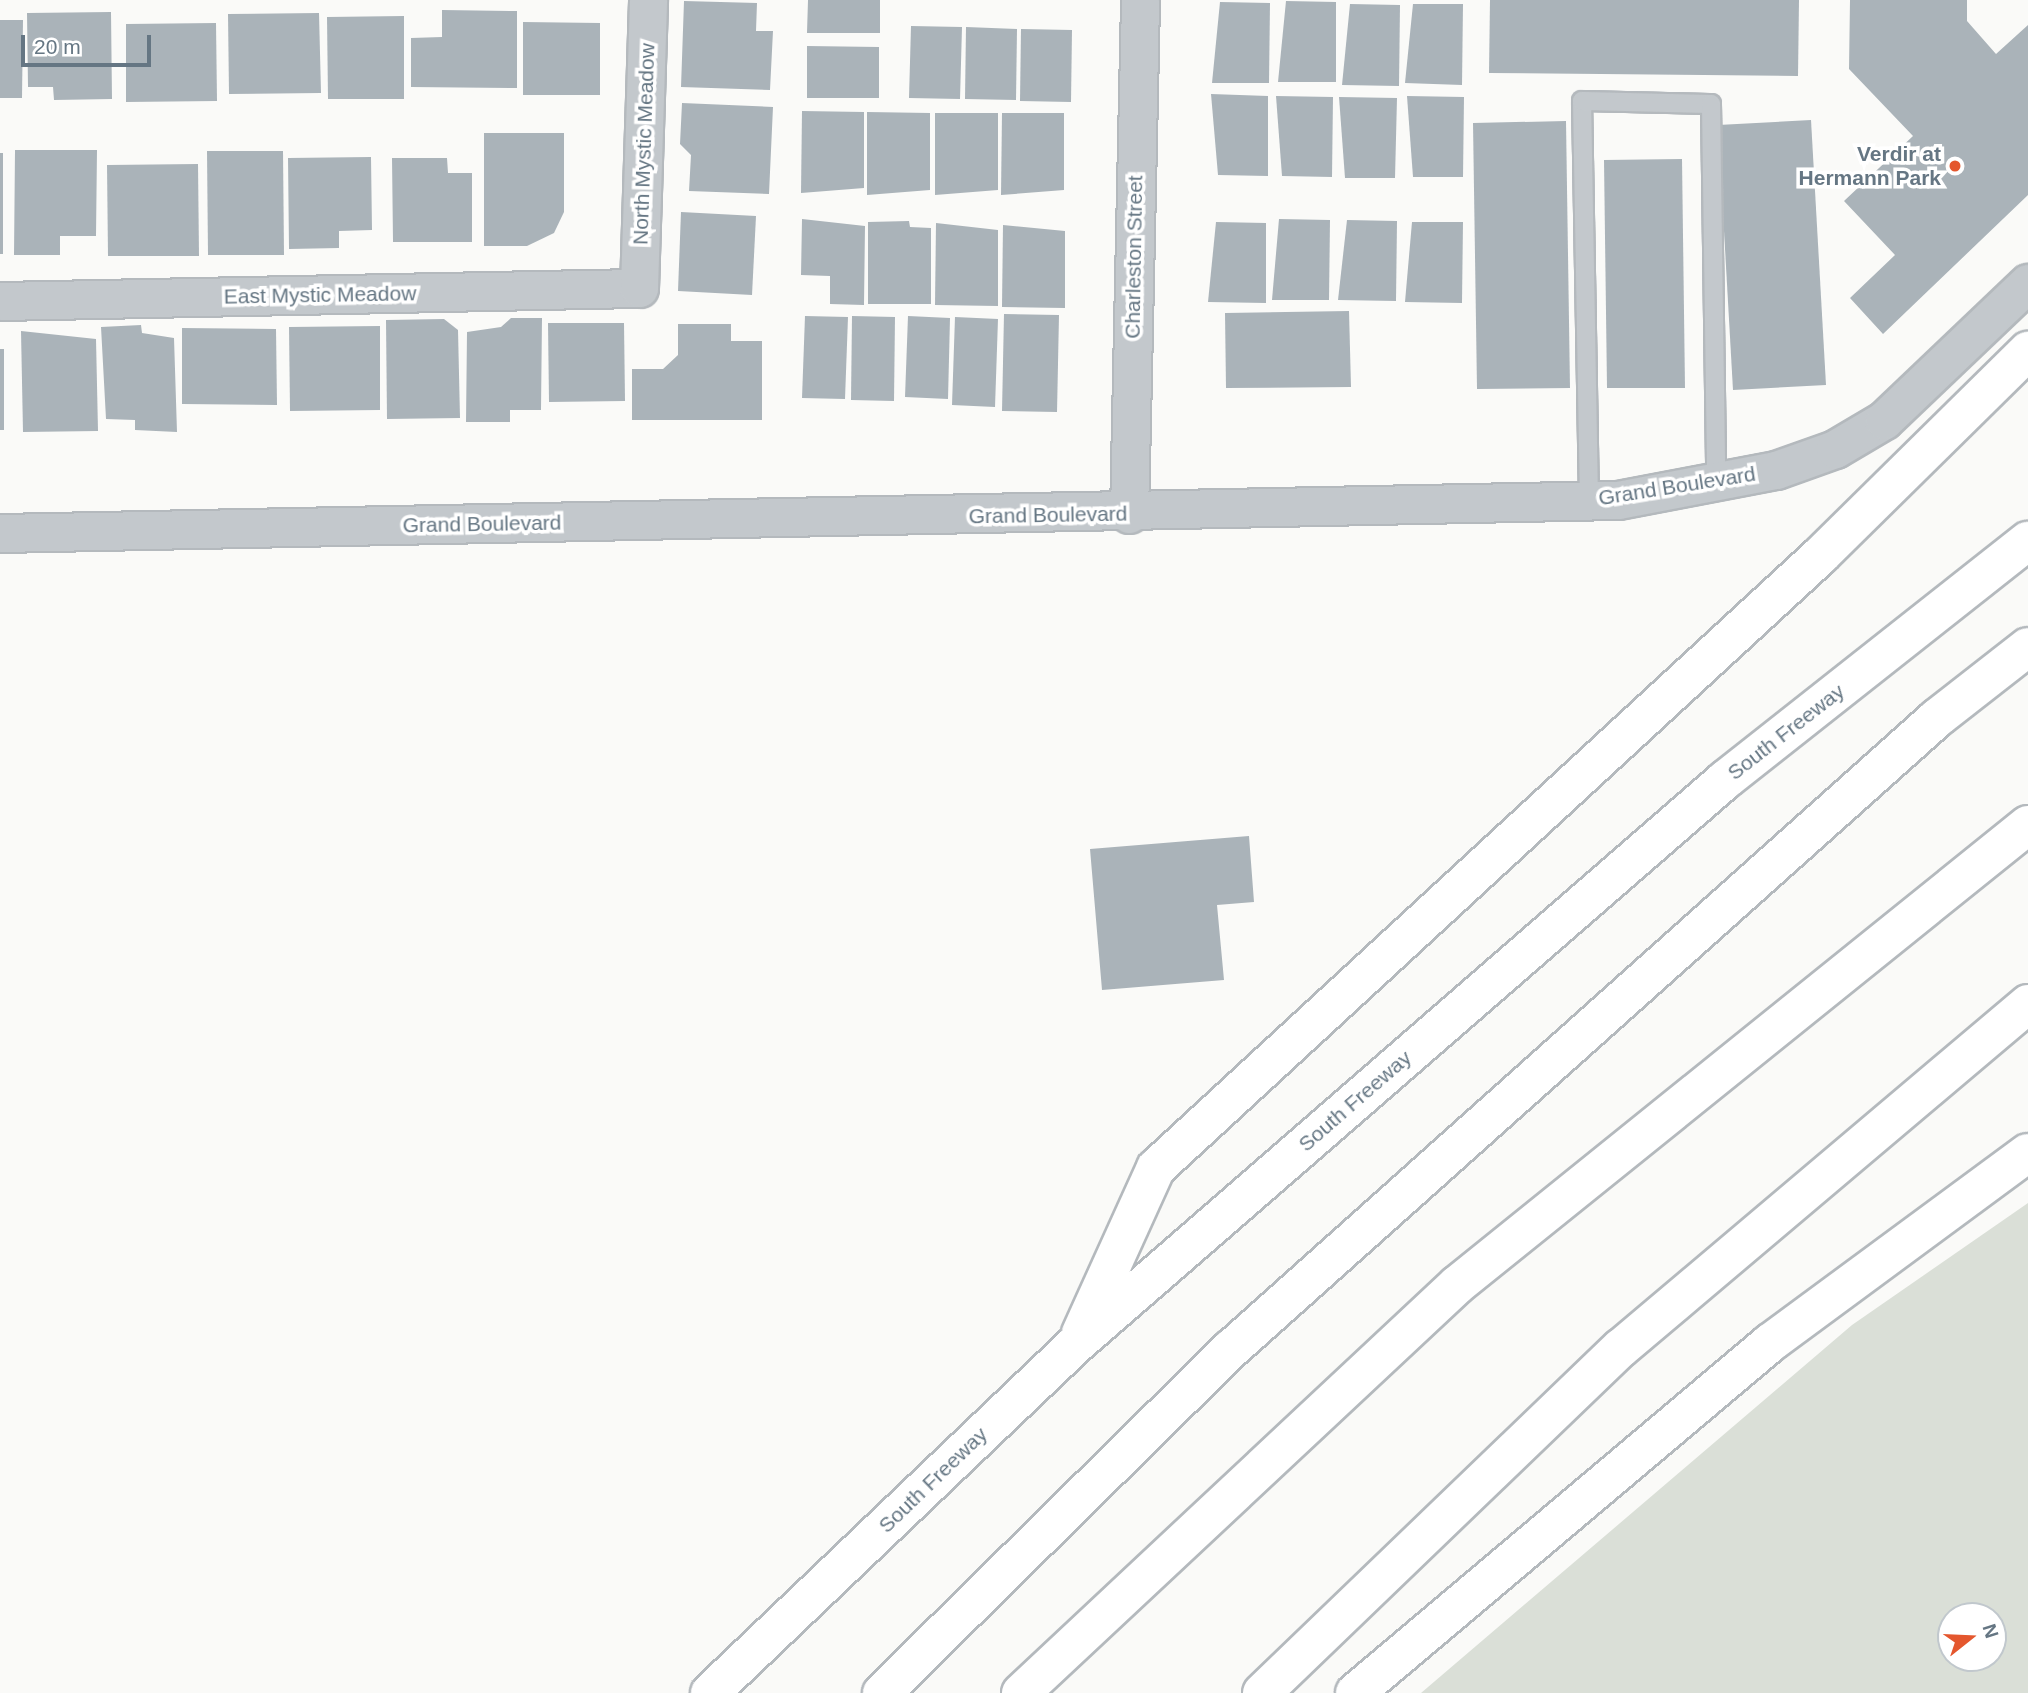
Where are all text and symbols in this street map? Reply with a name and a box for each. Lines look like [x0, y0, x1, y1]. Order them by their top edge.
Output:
scale bar [24, 21, 154, 65]
text: 20 m [34, 35, 81, 58]
street label: North Mystic Meadow [628, 43, 660, 245]
place label: Verdir at Hermann Park [1799, 141, 1941, 191]
marker: Verdir at Hermann Park [1947, 158, 1963, 174]
street label: Charleston Street [1120, 175, 1148, 339]
street label: East Mystic Meadow [224, 281, 416, 309]
street label: Grand Boulevard [1597, 461, 1757, 511]
street label: Grand Boulevard [968, 501, 1128, 529]
street label: Grand Boulevard [402, 510, 562, 538]
street label: South Freeway [1723, 679, 1849, 785]
street label: South Freeway [1293, 1045, 1417, 1157]
street label: South Freeway [873, 1422, 993, 1538]
north arrow [1937, 1602, 2007, 1672]
text: N [1978, 1621, 2003, 1641]

